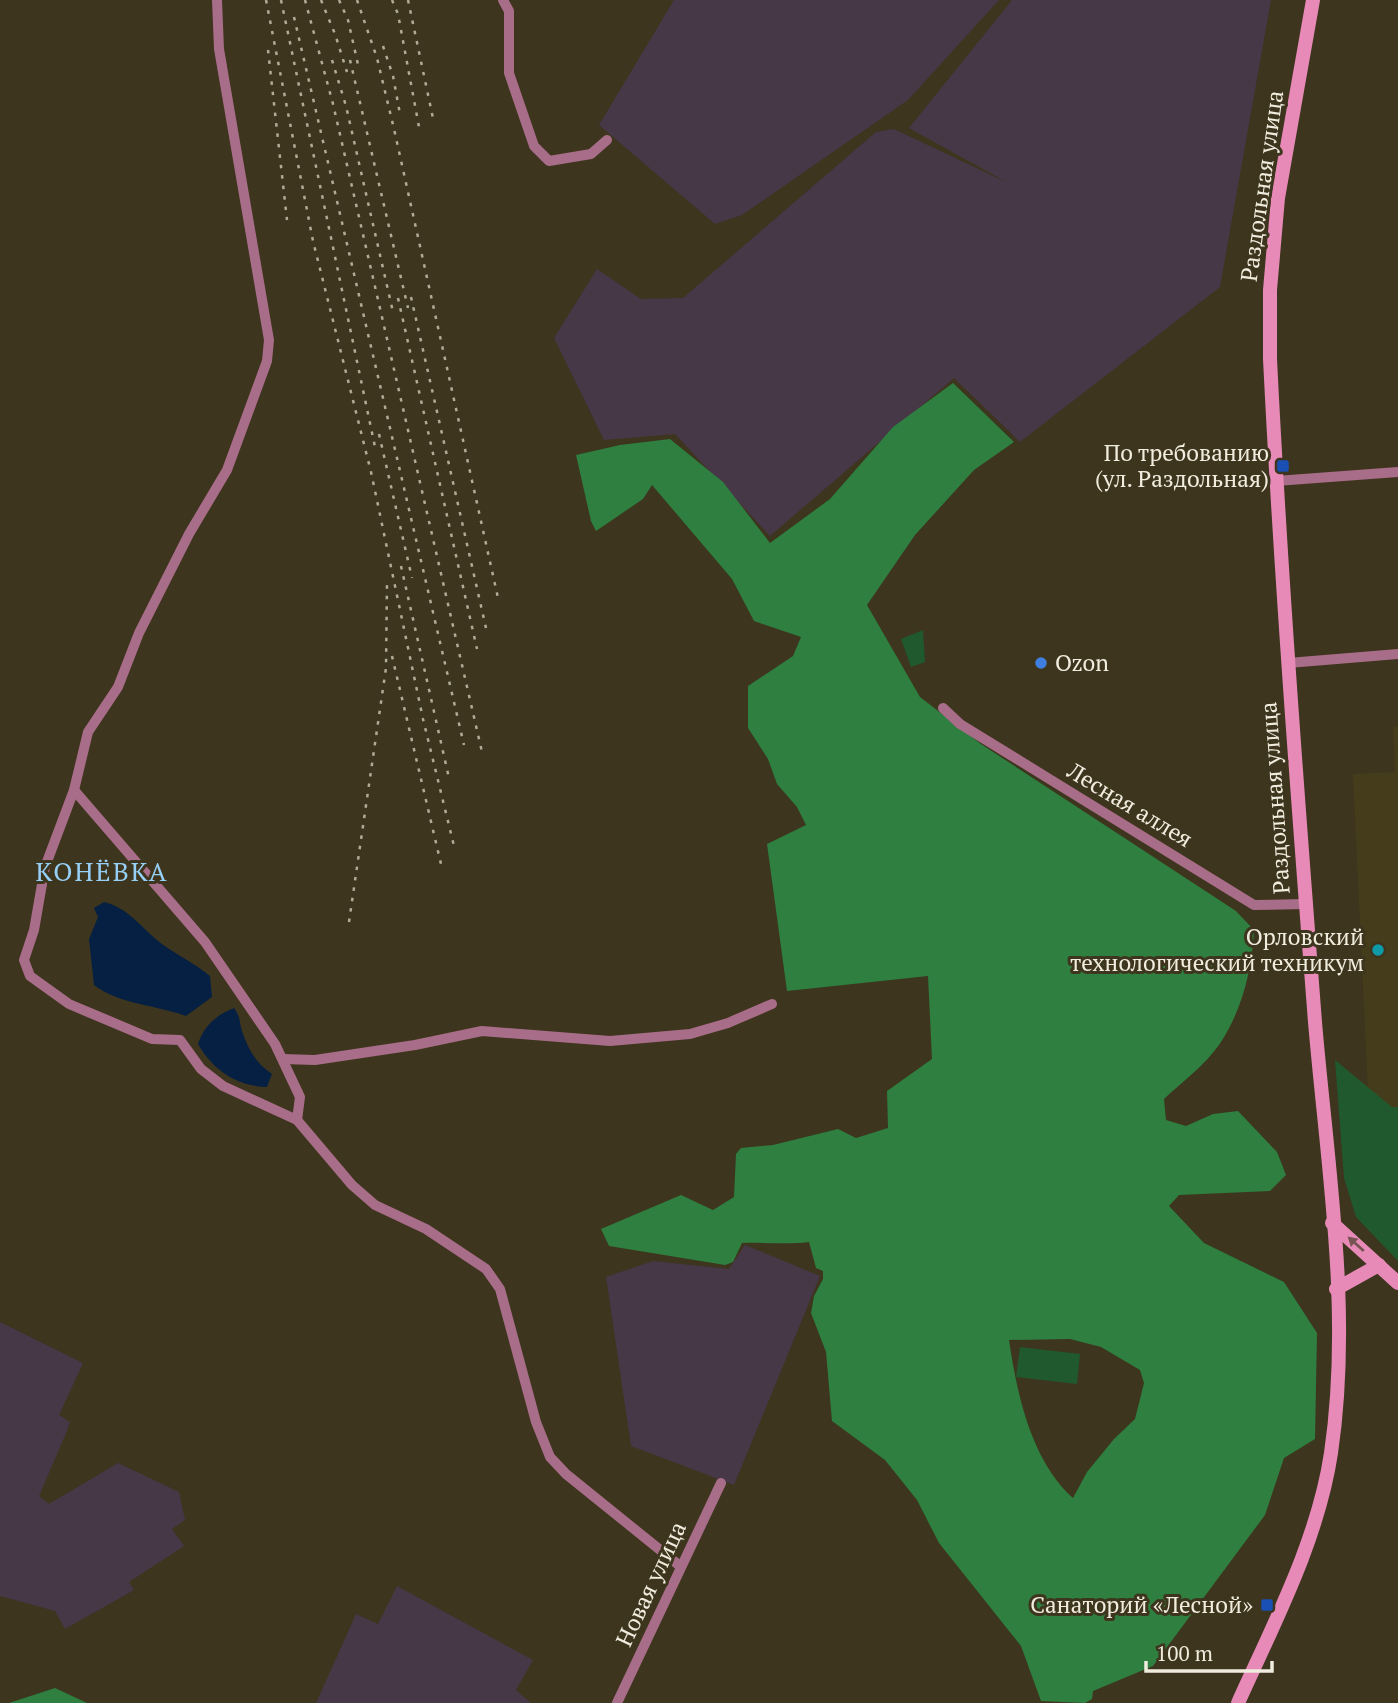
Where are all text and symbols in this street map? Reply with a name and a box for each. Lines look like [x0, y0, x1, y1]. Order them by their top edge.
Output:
street label: Раздольная улица [1233, 88, 1290, 283]
place label: По требованию (ул. Раздольная) [1095, 437, 1269, 494]
marker: По требованию (ул. Раздольная) [1275, 458, 1291, 474]
place label: Ozon [1055, 647, 1109, 678]
marker: Ozon [1033, 655, 1049, 671]
street label: Раздольная улица [1252, 701, 1297, 895]
street label: Лесная аллея [1061, 754, 1199, 854]
district label: КОНЁВКА [35, 854, 169, 888]
place label: Орловский технологический техникум [1070, 921, 1364, 978]
marker: Орловский технологический техникум [1370, 942, 1386, 958]
one-way arrow [1347, 1236, 1365, 1252]
street label: Новая улица [608, 1516, 693, 1651]
place label: Санаторий «Лесной» [1030, 1589, 1253, 1620]
marker: Санаторий «Лесной» [1259, 1597, 1275, 1613]
scale bar [1146, 1630, 1272, 1674]
text: 100 m [1156, 1639, 1213, 1667]

